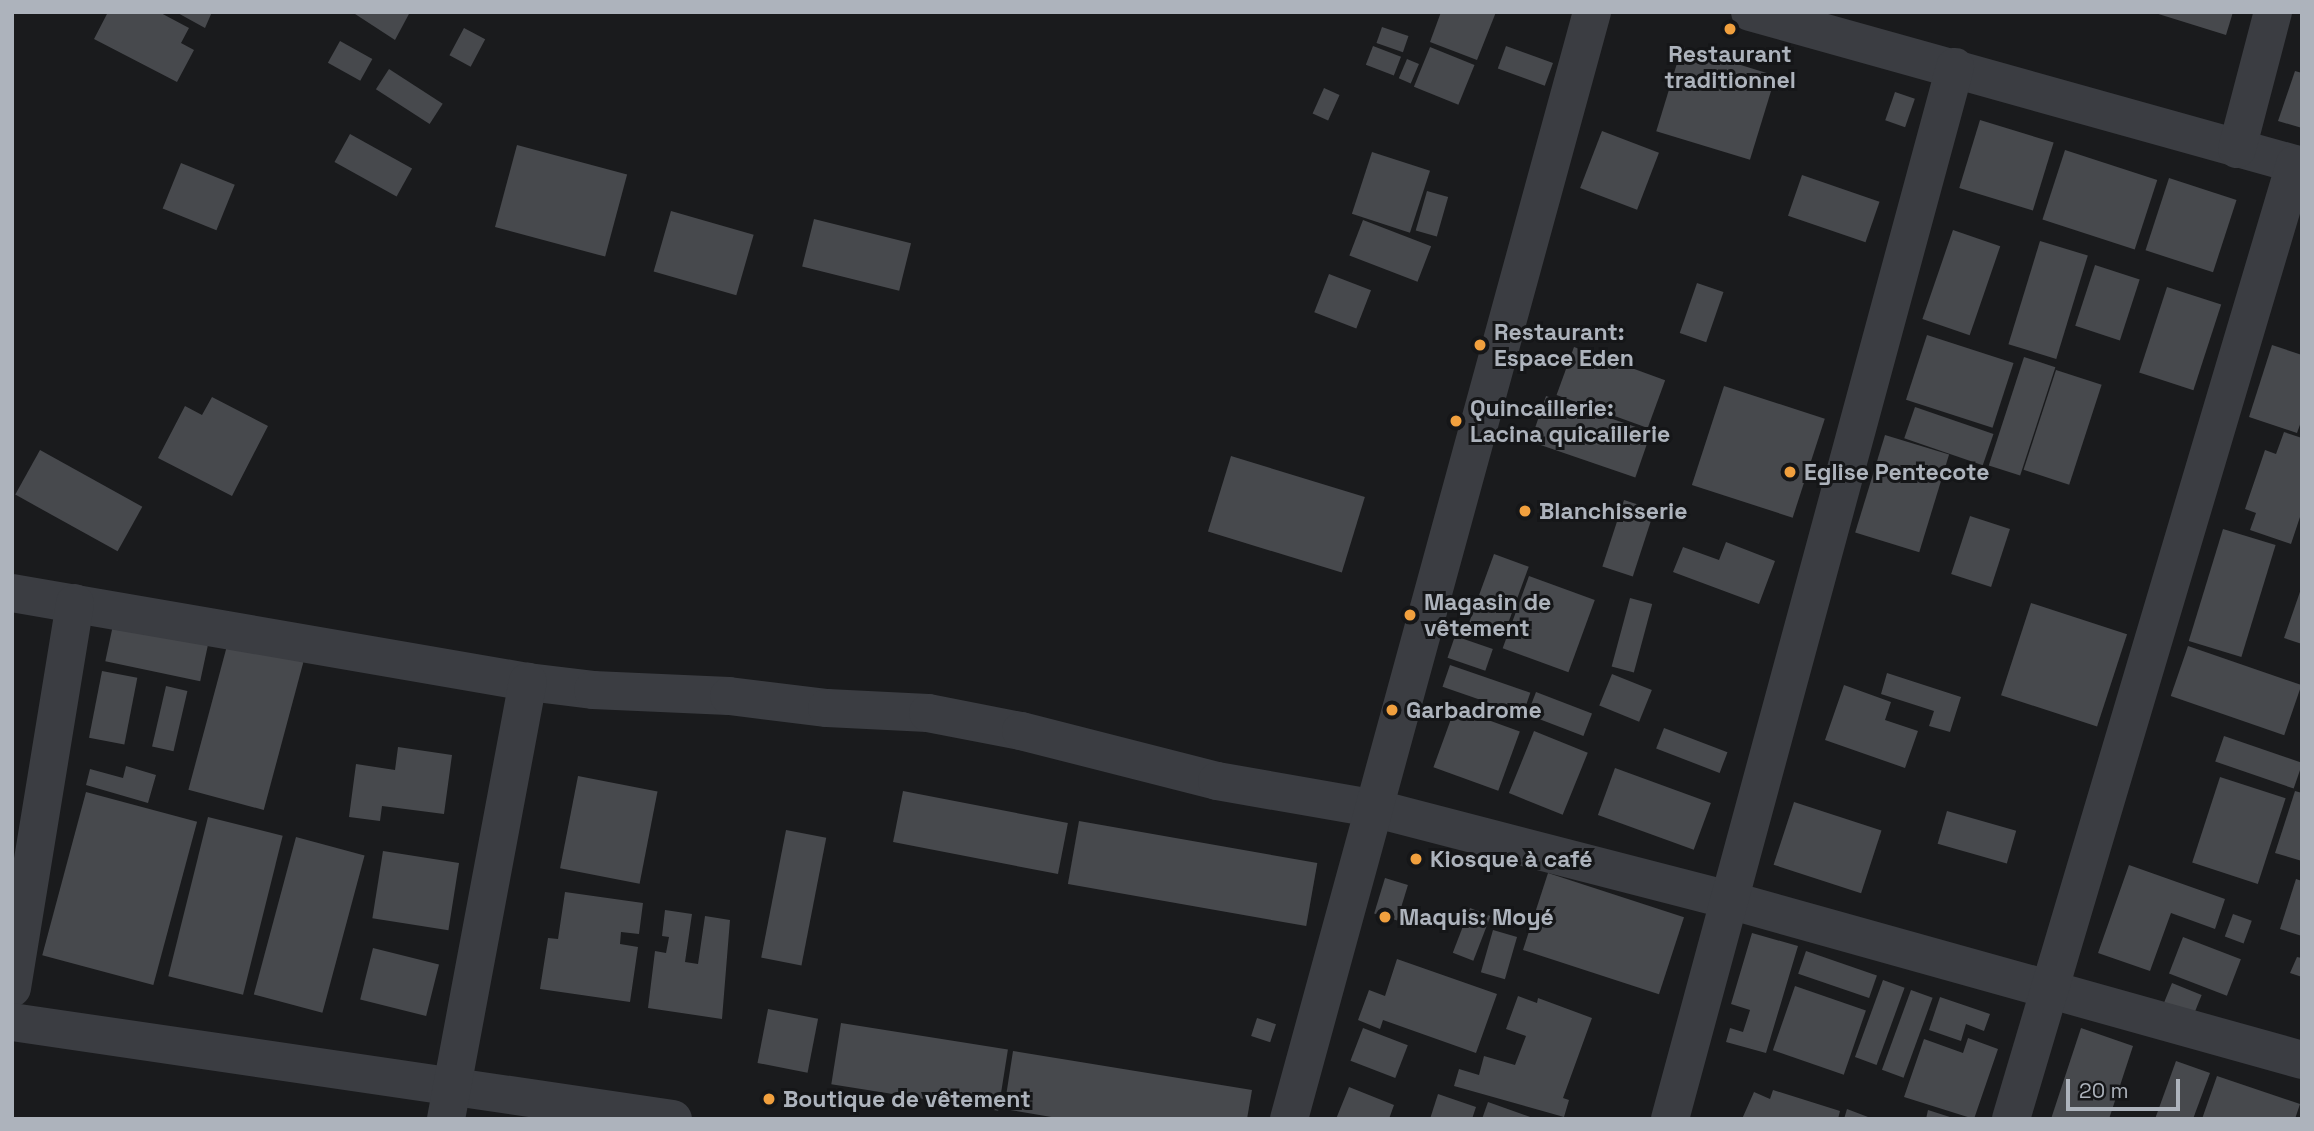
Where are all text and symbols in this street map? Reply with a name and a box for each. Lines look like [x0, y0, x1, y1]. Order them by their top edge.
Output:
marker: Restaurant traditionnel [1722, 21, 1738, 37]
place label: Restaurant traditionnel [1664, 40, 1796, 94]
place label: Restaurant: Espace Eden [1494, 318, 1634, 372]
marker: Restaurant: Espace Eden [1472, 337, 1488, 353]
place label: Quincaillerie: Lacina quicaillerie [1470, 394, 1670, 448]
marker: Quincaillerie: Lacina quicaillerie [1448, 413, 1464, 429]
place label: Eglise Pentecote [1804, 458, 1989, 486]
marker: Eglise Pentecote [1782, 464, 1798, 480]
place label: Blanchisserie [1539, 497, 1687, 525]
marker: Blanchisserie [1517, 503, 1533, 519]
place label: Magasin de vêtement [1424, 588, 1551, 642]
marker: Magasin de vêtement [1402, 607, 1418, 623]
place label: Garbadrome [1406, 696, 1542, 724]
marker: Garbadrome [1384, 702, 1400, 718]
place label: Kiosque à café [1430, 845, 1593, 873]
marker: Kiosque à café [1408, 851, 1424, 867]
place label: Maquis: Moyé [1399, 903, 1554, 931]
marker: Maquis: Moyé [1377, 909, 1393, 925]
scale bar [2069, 1064, 2183, 1108]
text: 20 m [2079, 1077, 2129, 1104]
place label: Boutique de vêtement [783, 1085, 1031, 1113]
marker: Boutique de vêtement [761, 1091, 777, 1107]

